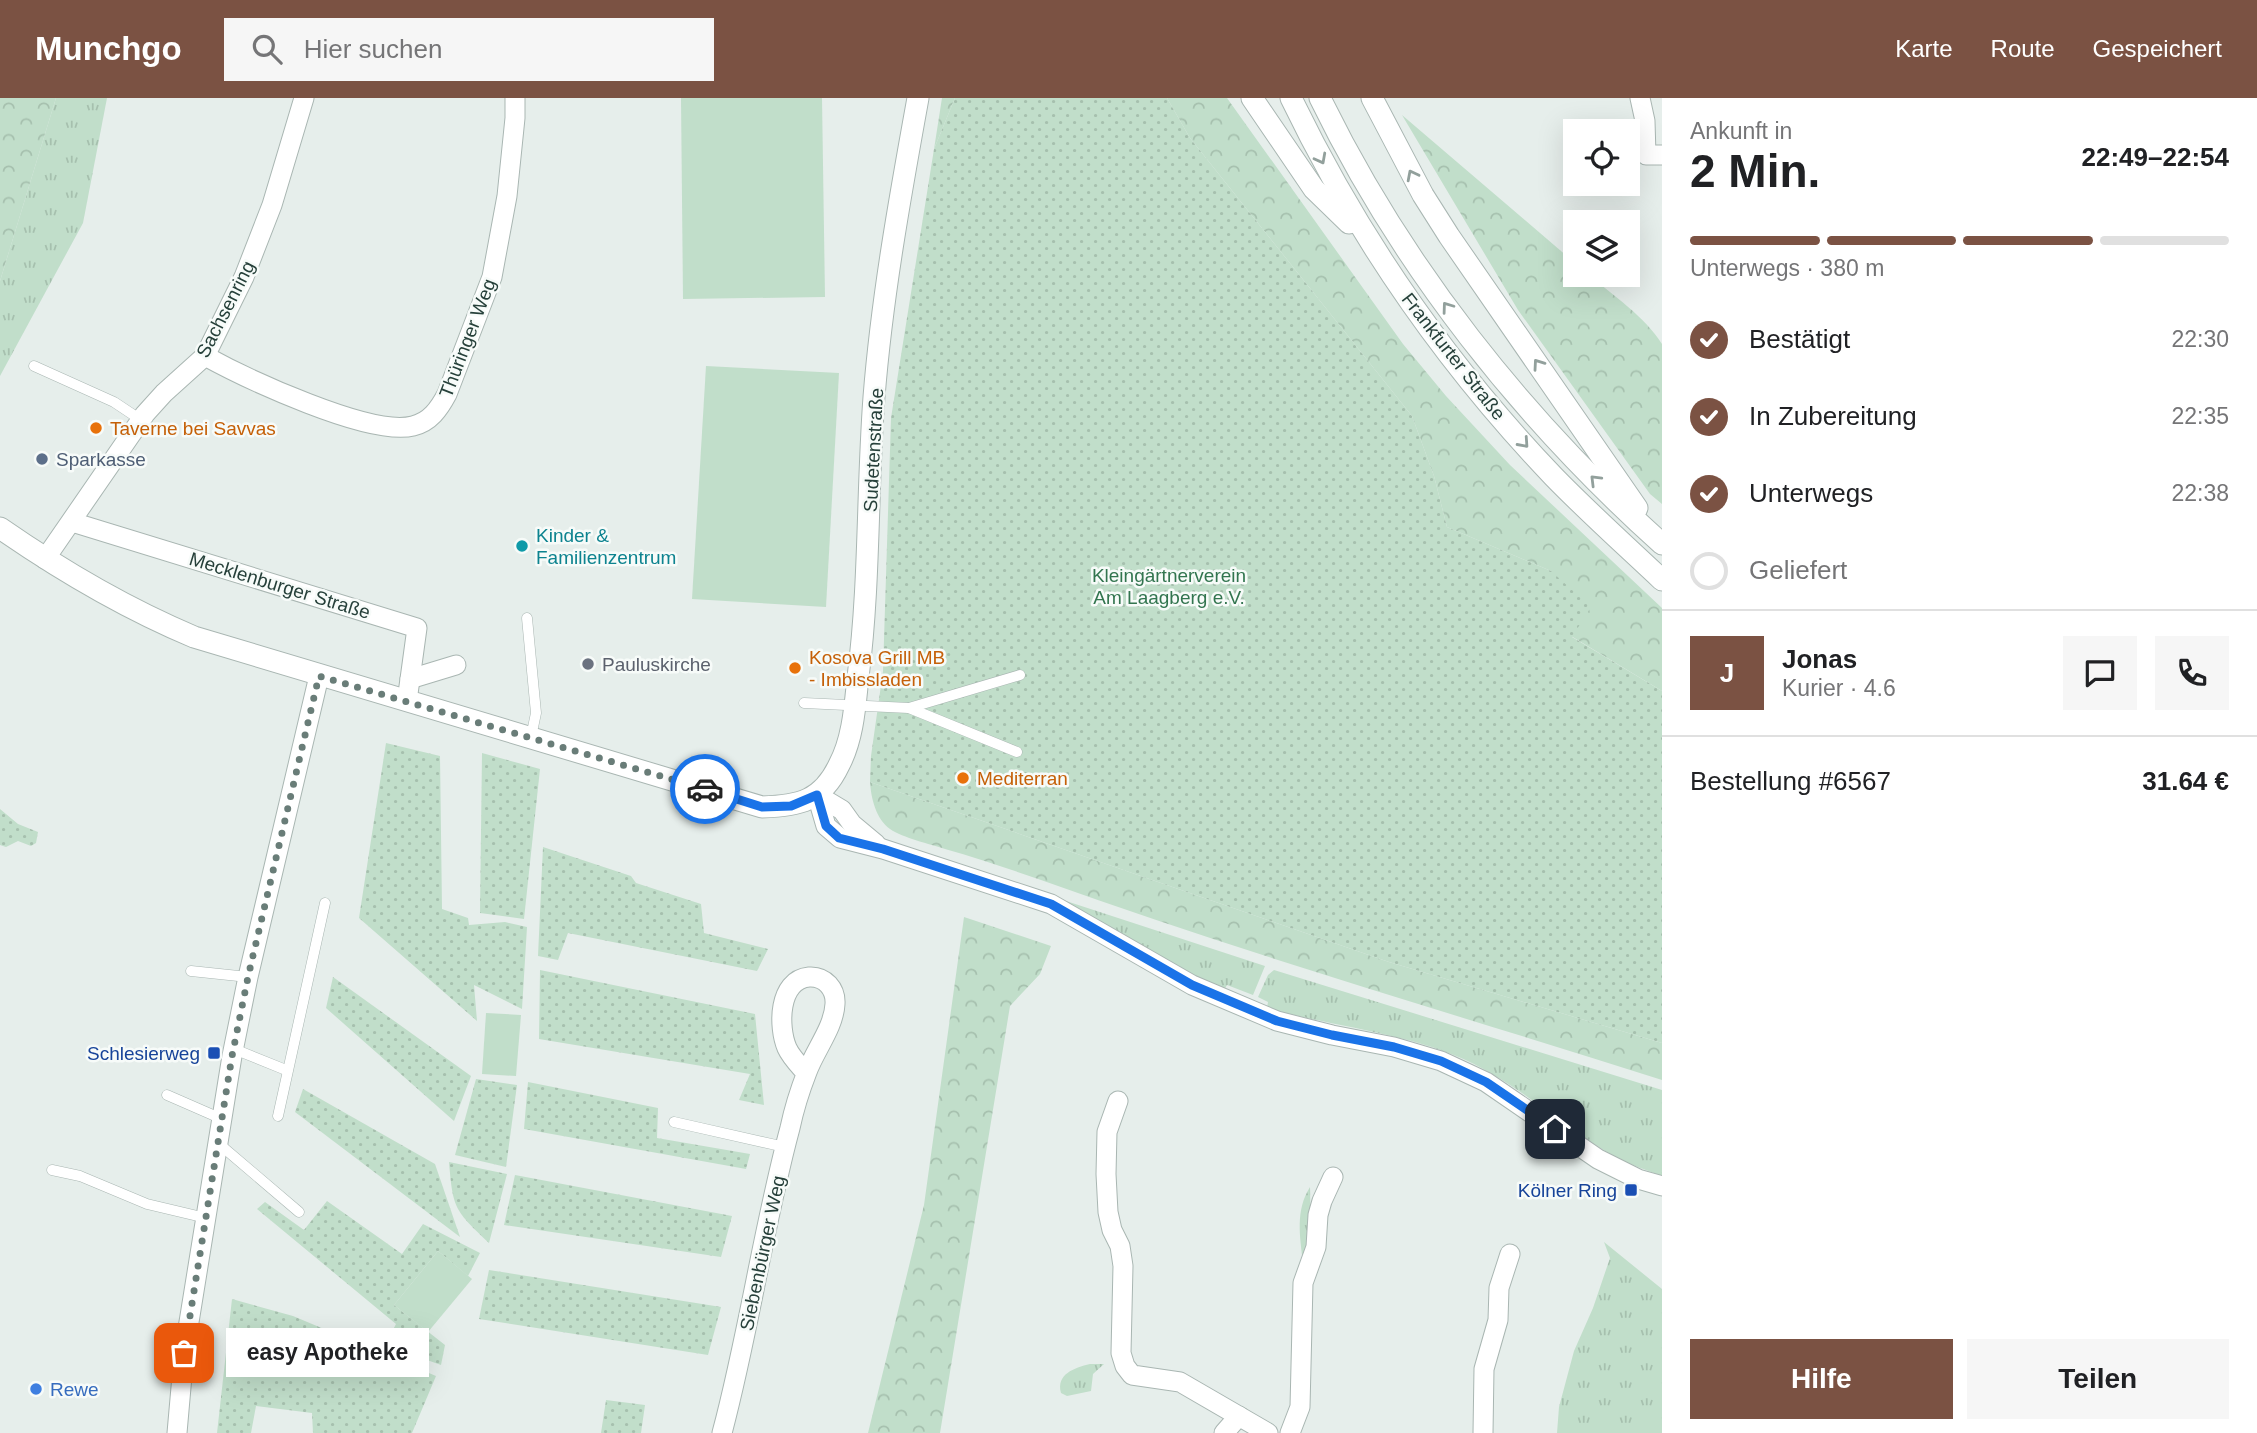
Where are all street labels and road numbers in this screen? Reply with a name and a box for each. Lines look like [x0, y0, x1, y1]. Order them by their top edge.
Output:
street label: Sachsenring [192, 257, 259, 361]
street label: Thüringer Weg [435, 276, 500, 400]
street label: Frankfurter Straße [1398, 289, 1510, 424]
street label: Sudetenstraße [860, 387, 887, 513]
street label: Mecklenburger Straße [187, 548, 373, 623]
street label: Siebenbürger Weg [736, 1174, 789, 1333]

